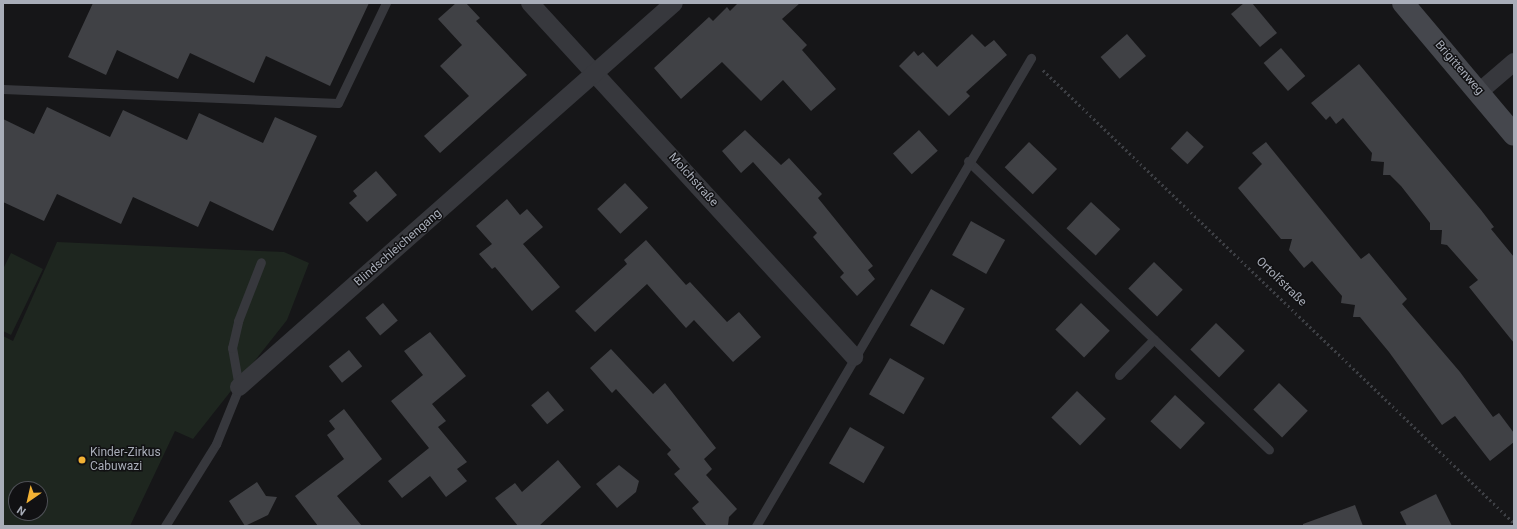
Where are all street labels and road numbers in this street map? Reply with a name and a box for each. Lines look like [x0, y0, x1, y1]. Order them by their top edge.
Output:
street label: Brigittenweg [1432, 38, 1486, 98]
street label: Molchstraße [665, 150, 721, 210]
street label: Blindschleichengang [352, 206, 444, 290]
street label: Ortolfstraße [1253, 254, 1309, 310]

